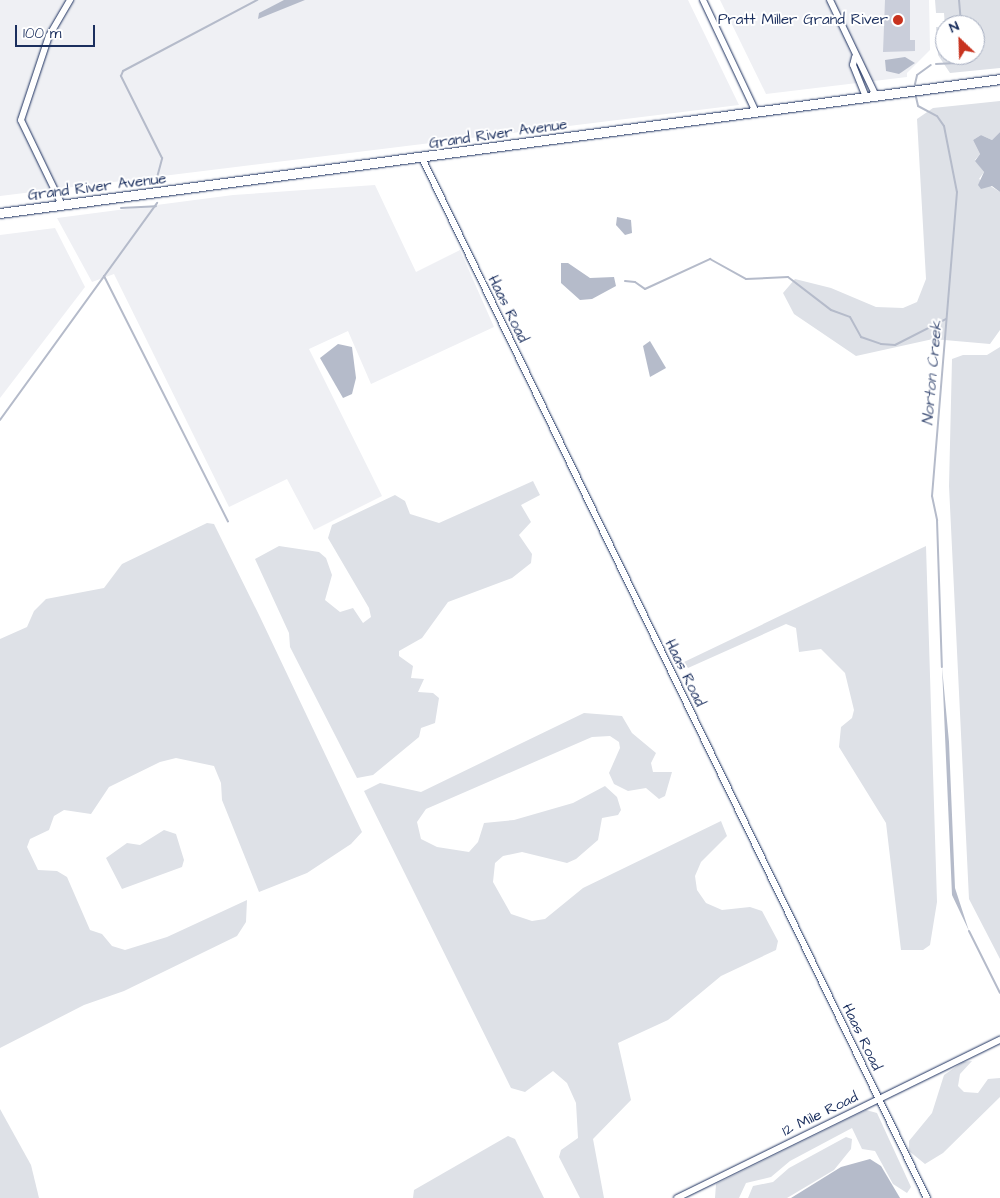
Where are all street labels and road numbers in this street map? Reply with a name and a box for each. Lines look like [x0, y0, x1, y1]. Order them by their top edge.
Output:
street label: Grand River Avenue [428, 115, 568, 153]
street label: Grand River Avenue [27, 170, 167, 204]
street label: Haas Road [484, 273, 532, 345]
street label: Haas Road [661, 637, 709, 709]
street label: Haas Road [838, 1001, 886, 1073]
street label: 12 Mile Road [779, 1088, 861, 1140]

